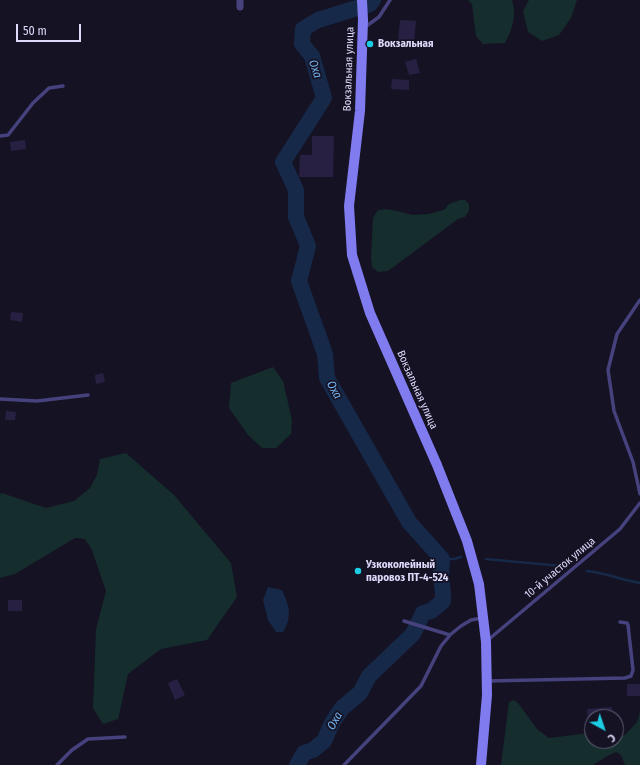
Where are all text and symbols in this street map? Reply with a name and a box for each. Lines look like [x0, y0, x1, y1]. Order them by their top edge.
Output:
scale bar [18, 16, 83, 42]
text: 50 m [23, 24, 47, 38]
street label: Вокзальная улица [341, 26, 357, 112]
place label: Вокзальная [378, 37, 434, 51]
marker: Вокзальная [365, 39, 375, 49]
water label: Оха [305, 58, 325, 80]
street label: Вокзальная улица [394, 349, 440, 431]
water label: Оха [323, 378, 345, 402]
street label: 10-й участок улица [522, 535, 598, 601]
place label: Узкоколейный паровоз ПТ-4-524 [366, 558, 448, 584]
marker: Узкоколейный паровоз ПТ-4-524 [353, 566, 363, 576]
water label: Оха [324, 709, 346, 733]
north arrow [584, 709, 624, 749]
text: С [605, 731, 618, 745]

